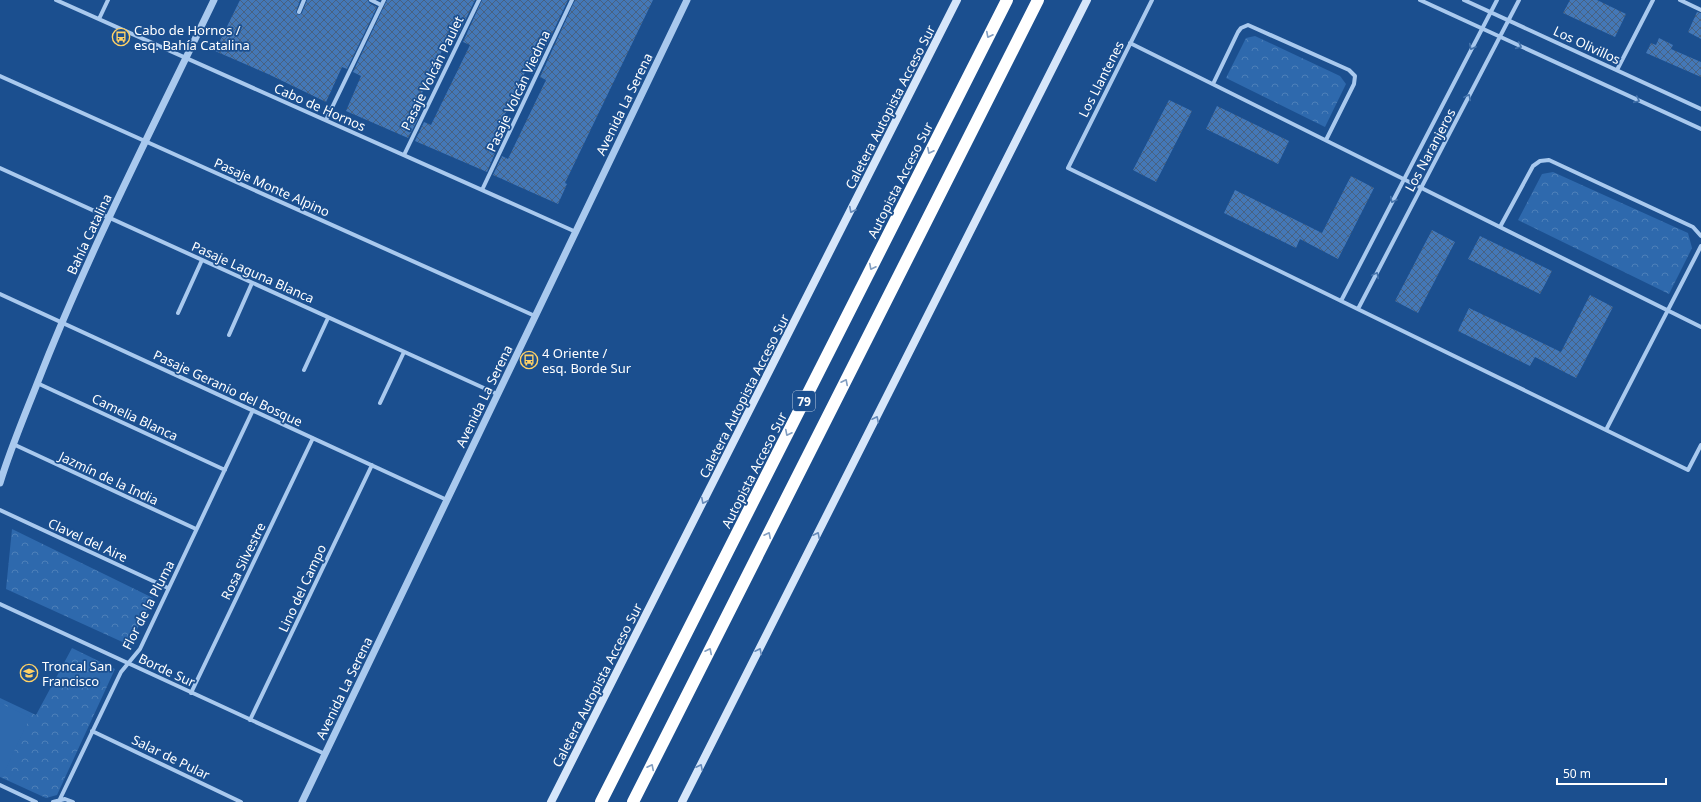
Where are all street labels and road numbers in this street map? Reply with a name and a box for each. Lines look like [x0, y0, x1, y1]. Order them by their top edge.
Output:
street label: Pasaje Volcán Paulet [397, 13, 468, 133]
street label: Caletera Autopista Acceso Sur [842, 22, 938, 192]
street label: Los Olivillos [1551, 22, 1623, 68]
street label: Pasaje Volcán Viedma [482, 27, 554, 155]
street label: Los Llantenes [1074, 38, 1128, 120]
street label: Avenida La Serena [591, 50, 657, 158]
street label: Cabo de Hornos [271, 79, 369, 135]
street label: Los Naranjeros [1401, 105, 1459, 195]
street label: Autopista Acceso Sur [864, 119, 936, 241]
street label: Pasaje Monte Alpino [211, 153, 333, 221]
street label: Bahía Catalina [62, 191, 116, 277]
street label: Pasaje Laguna Blanca [189, 237, 317, 307]
street label: Caletera Autopista Acceso Sur [696, 311, 792, 481]
street label: Avenida La Serena [451, 342, 517, 450]
street label: Pasaje Geranio del Bosque [151, 345, 305, 431]
street label: Camelia Blanca [89, 389, 181, 445]
road number: 79 [793, 391, 815, 411]
street label: Autopista Acceso Sur [718, 409, 790, 531]
street label: Jazmín de la India [55, 446, 162, 509]
street label: Clavel del Aire [45, 514, 131, 566]
street label: Rosa Silvestre [216, 519, 270, 603]
street label: Lino del Campo [274, 541, 330, 635]
street label: Flor de la Pluma [118, 557, 178, 653]
street label: Caletera Autopista Acceso Sur [548, 599, 647, 770]
street label: Avenida La Serena [311, 634, 377, 742]
street label: Borde Sur [136, 649, 199, 691]
street label: Salar de Pular [129, 730, 213, 784]

